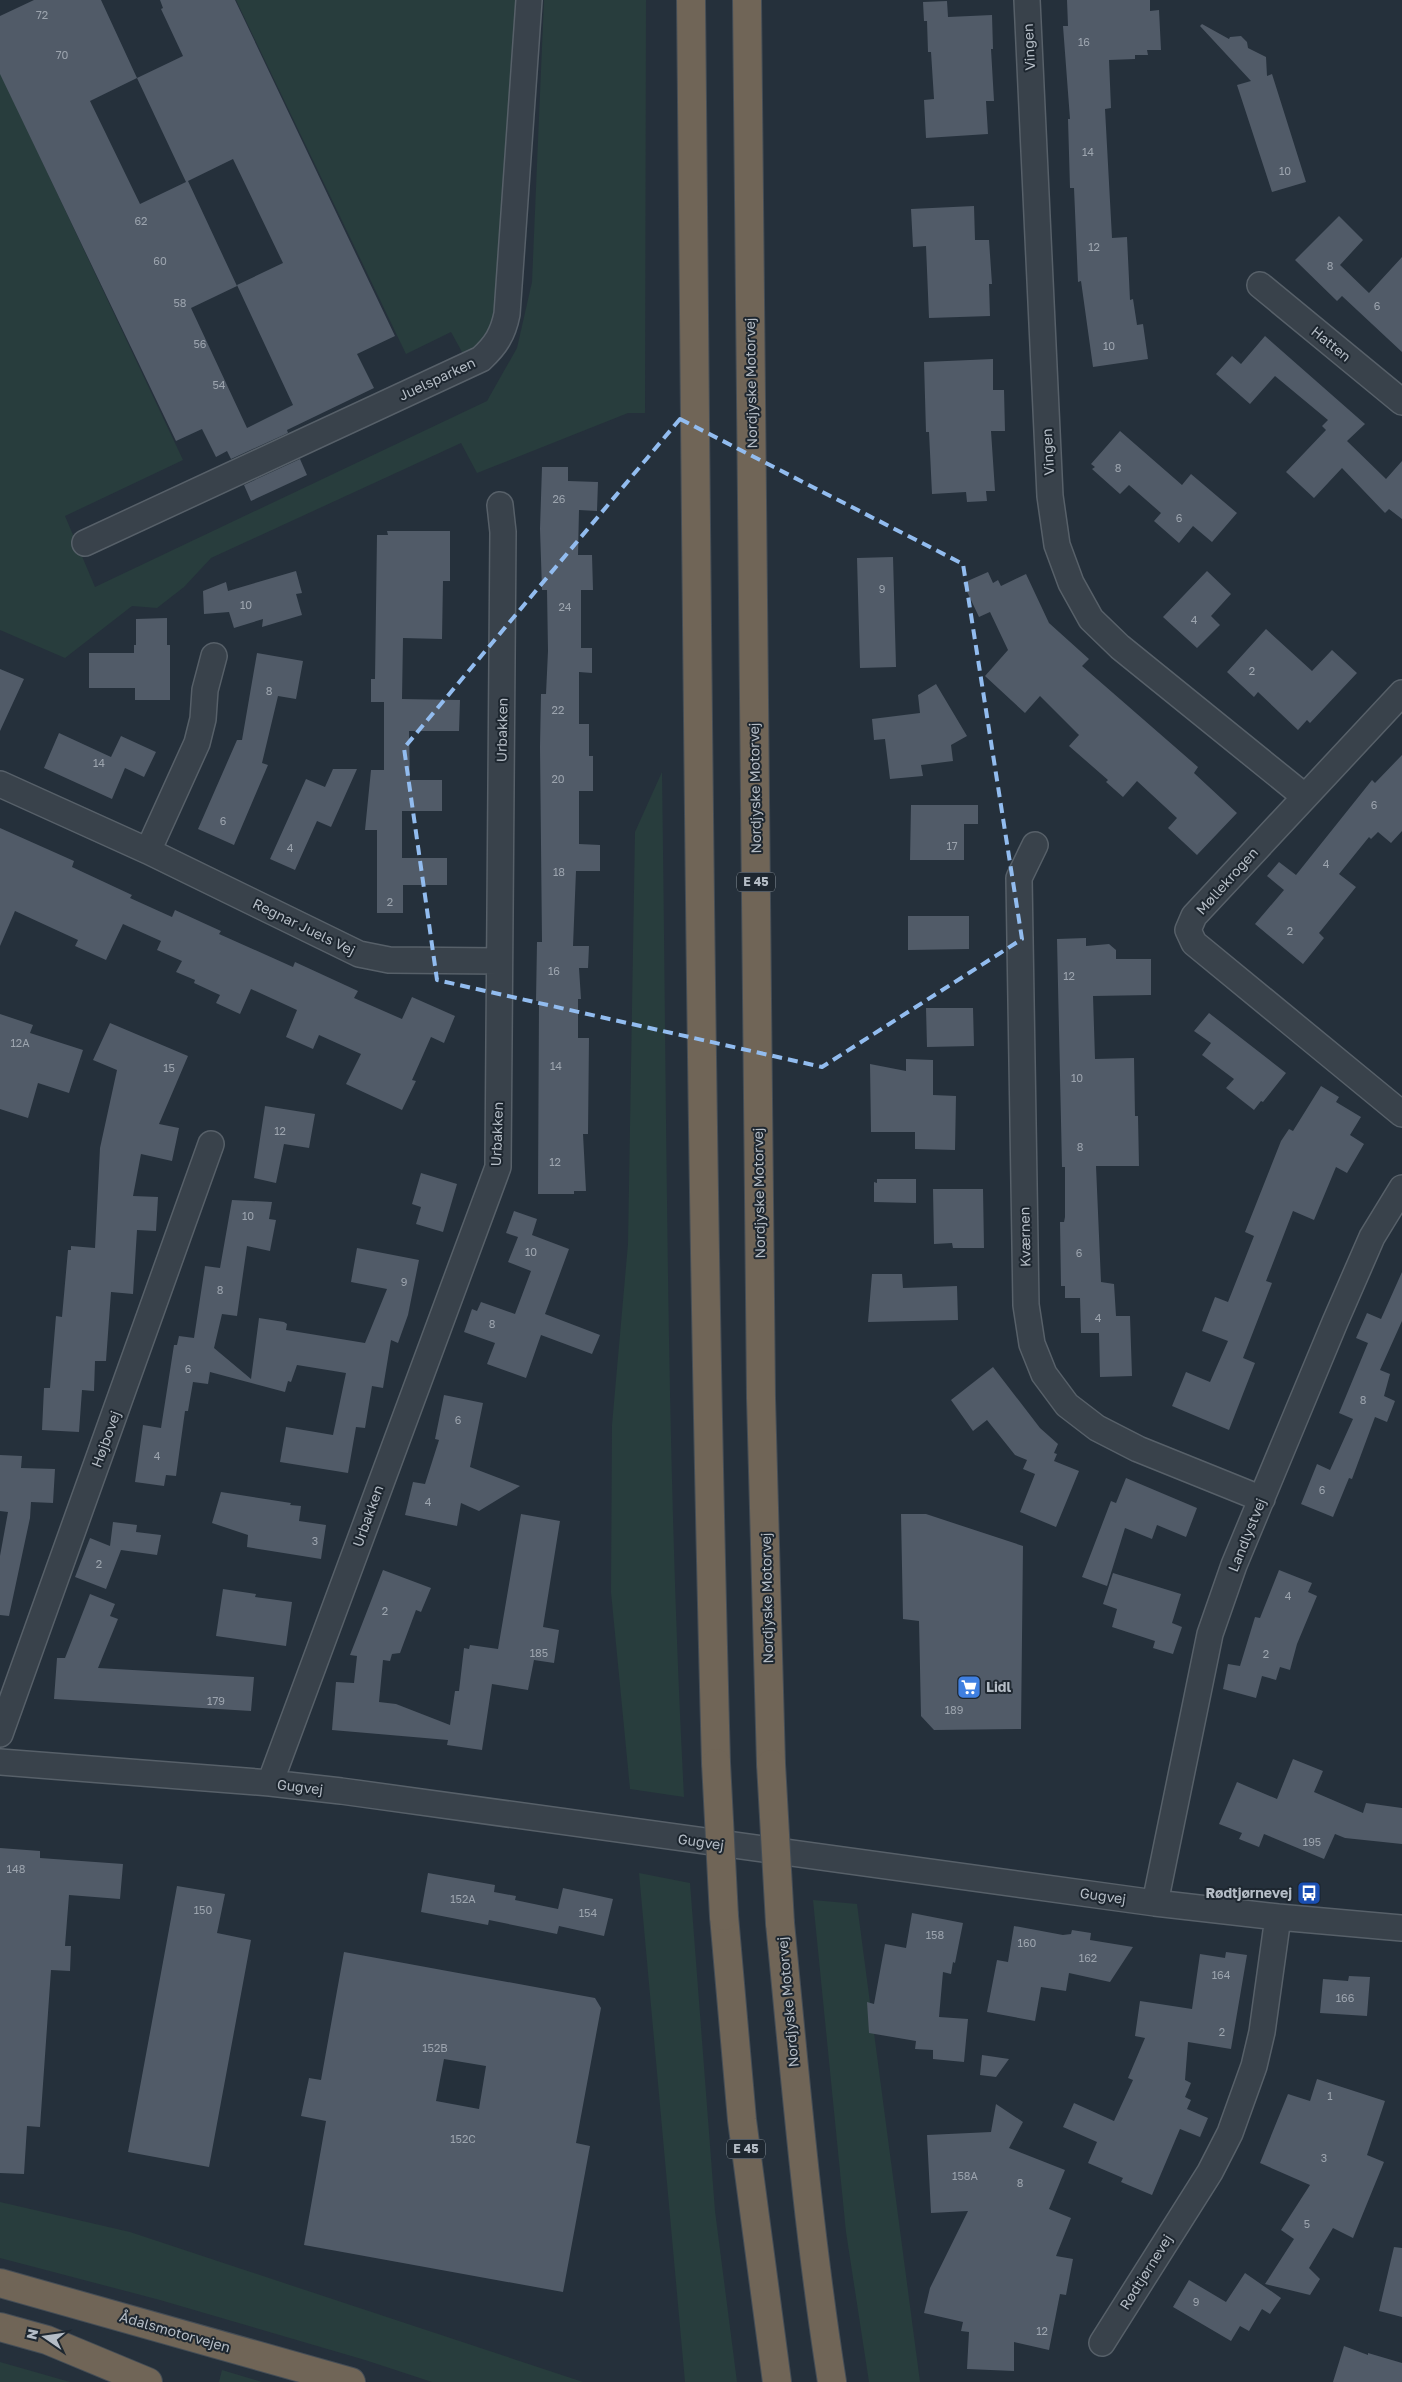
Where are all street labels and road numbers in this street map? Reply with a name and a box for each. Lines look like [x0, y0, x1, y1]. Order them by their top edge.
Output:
street label: Vingen [1019, 23, 1038, 71]
street label: Nordjyske Motorvej [741, 317, 760, 449]
street label: Hatten [1308, 322, 1355, 365]
street label: Juelsparken [396, 353, 478, 404]
street label: Vingen [1038, 428, 1057, 476]
street label: Urbakken [492, 698, 511, 762]
street label: Nordjyske Motorvej [745, 722, 764, 854]
street label: Møllekrogen [1192, 844, 1261, 918]
road number: E 45 [737, 872, 775, 892]
street label: Regnar Juels Vej [250, 894, 358, 959]
street label: Urbakken [487, 1101, 506, 1167]
street label: Nordjyske Motorvej [749, 1127, 768, 1259]
street label: Kværnen [1015, 1207, 1034, 1267]
street label: Højbovej [87, 1408, 124, 1469]
street label: Urbakken [349, 1483, 387, 1549]
street label: Landlystvej [1224, 1495, 1269, 1574]
street label: Nordjyske Motorvej [757, 1532, 776, 1664]
street label: Gugvej [276, 1775, 324, 1798]
street label: Gugvej [677, 1830, 725, 1853]
street label: Gugvej [1079, 1884, 1127, 1907]
street label: Nordjyske Motorvej [773, 1936, 802, 2068]
road number: E 45 [727, 2140, 765, 2158]
street label: Rødtjørnevej [1116, 2231, 1175, 2312]
street label: Ådalsmotorvejen [118, 2308, 233, 2355]

